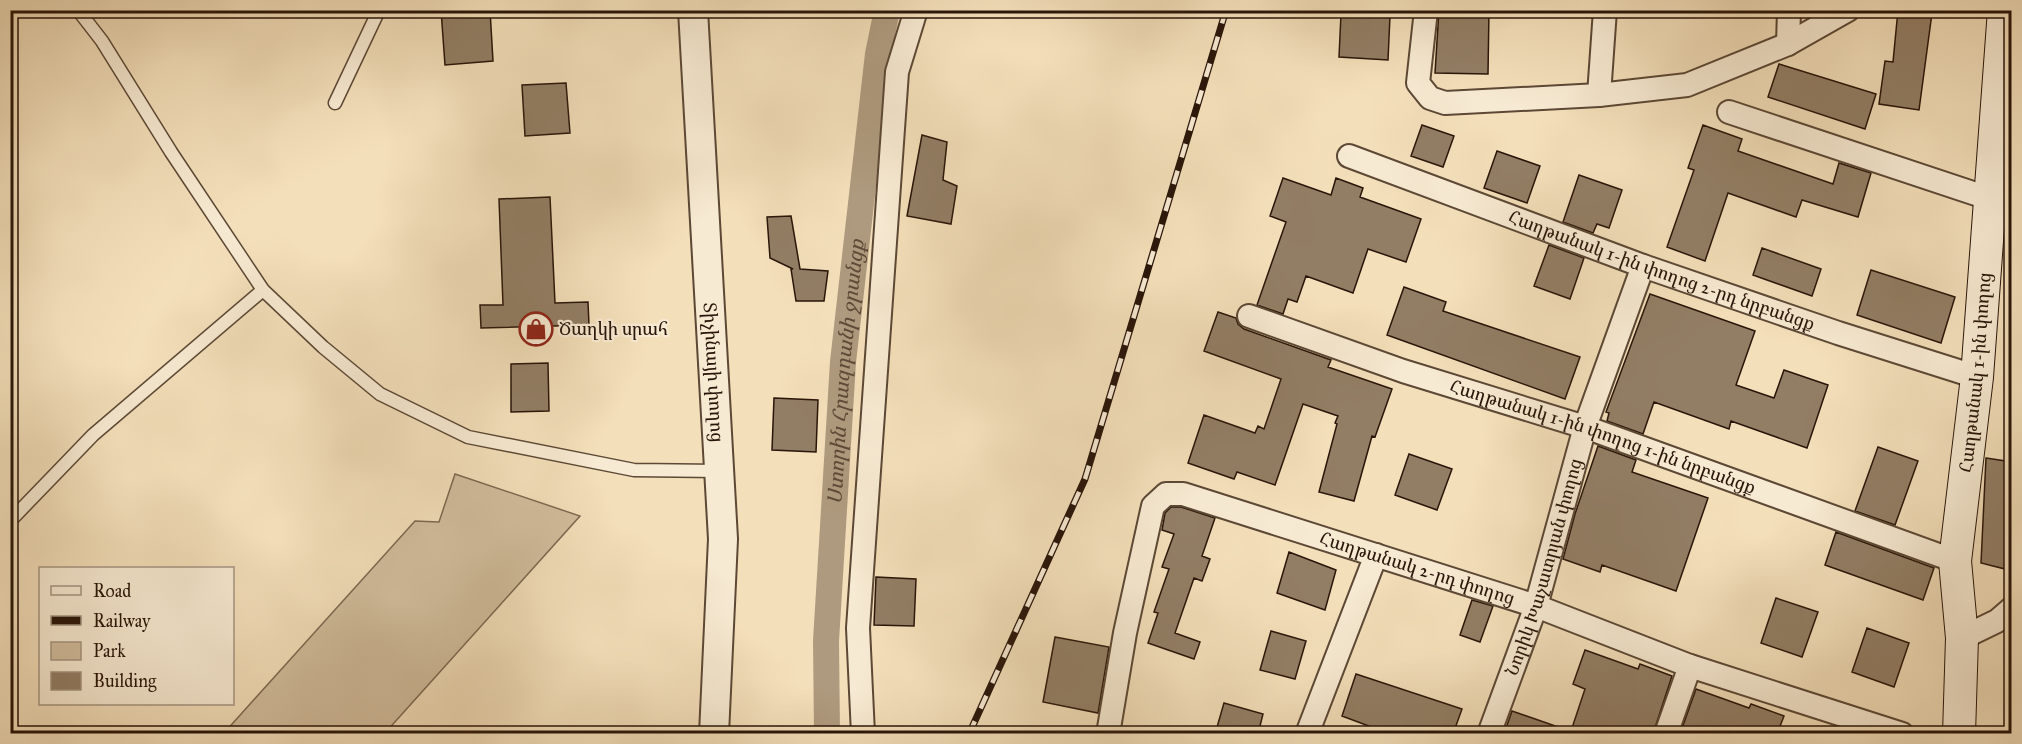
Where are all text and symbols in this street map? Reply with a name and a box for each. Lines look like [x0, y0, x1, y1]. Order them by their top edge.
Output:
street label: Հաղթանակ 1-ին փողոց 2-րդ նրբանցք [1505, 206, 1818, 335]
water label: Ստորին Հրազդանի ջրանցք [822, 237, 870, 505]
street label: Հաղթանակ 1-ին փողոց [1955, 272, 1996, 474]
street label: Տիչինայի փողոց [699, 302, 728, 443]
shop icon: Ծաղկի սրահ [518, 311, 554, 347]
place label: Ծաղկի սրահ [559, 318, 668, 340]
street label: Հաղթանակ 1-ին փողոց 1-ին նրբանցք [1447, 375, 1759, 499]
street label: Նորիկ Խաչատրյան փողոց [1500, 456, 1587, 678]
street label: Հաղթանակ 2-րդ փողոց [1317, 527, 1518, 610]
legend [39, 567, 234, 705]
text: Road [93, 580, 131, 602]
text: Railway [93, 610, 151, 632]
text: Park [93, 640, 126, 662]
text: Building [93, 670, 157, 693]

